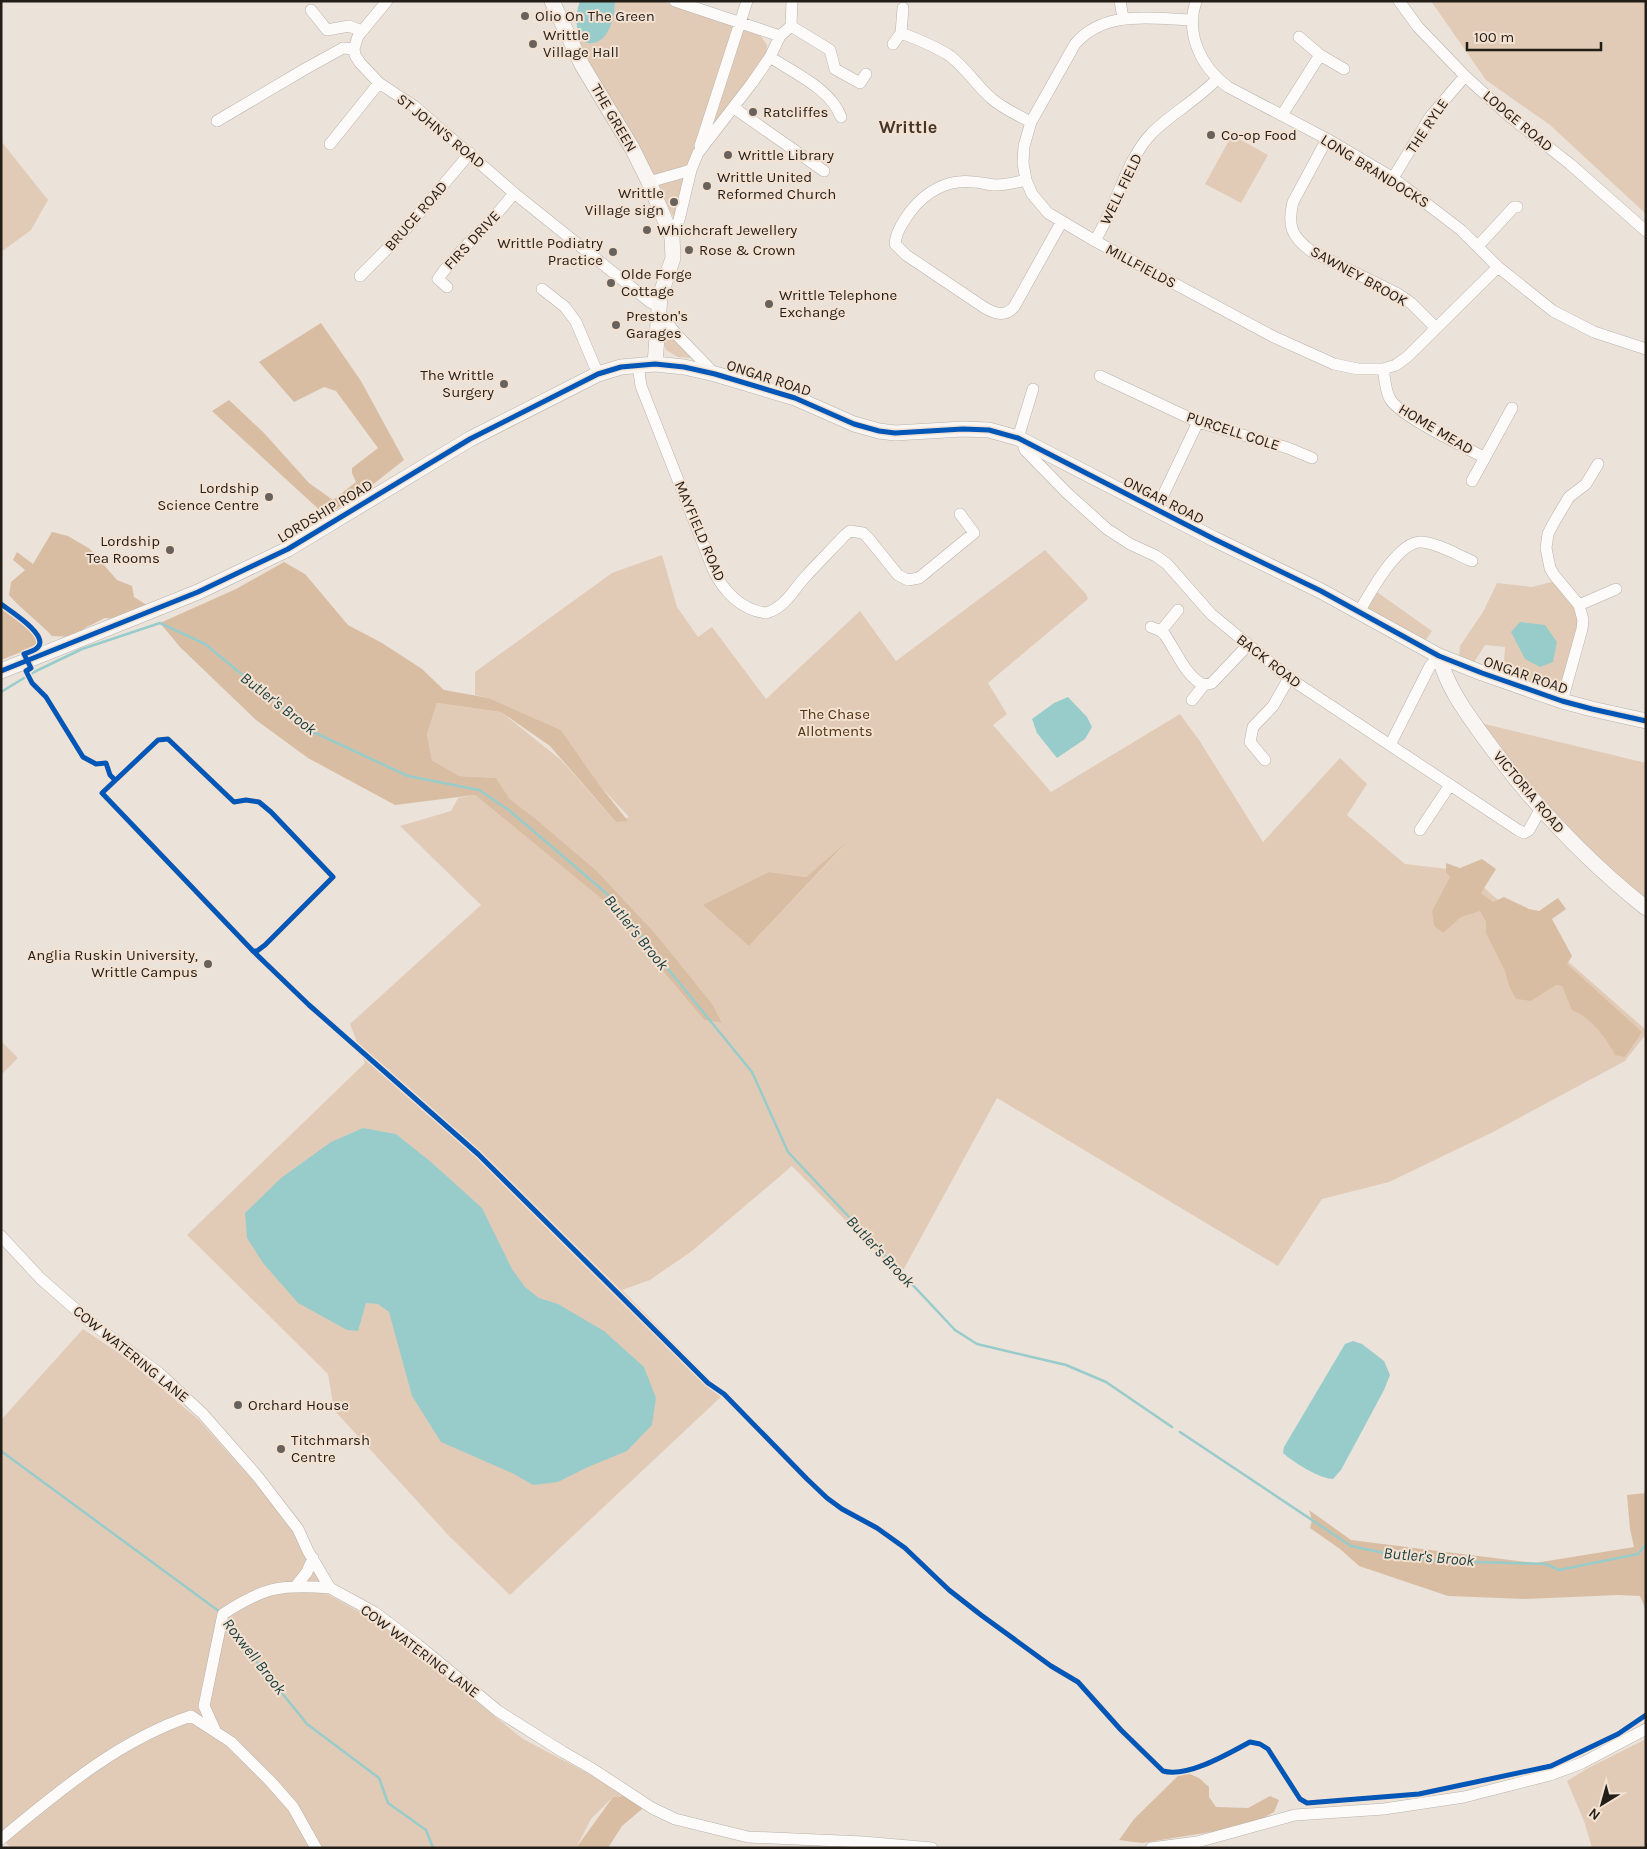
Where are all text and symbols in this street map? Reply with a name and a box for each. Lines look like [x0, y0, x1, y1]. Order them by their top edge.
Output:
place label: Olio On The Green [535, 7, 655, 25]
marker: Olio On The Green [519, 10, 531, 22]
scale bar [1467, 20, 1601, 52]
place label: Writtle Village Hall [543, 26, 619, 61]
text: 100 m [1474, 28, 1514, 46]
marker: Writtle Village Hall [527, 38, 539, 50]
street label: THE GREEN [587, 81, 641, 155]
street label: LODGE ROAD [1479, 87, 1557, 155]
street label: ST JOHN'S ROAD [393, 90, 489, 172]
street label: THE RYLE [1402, 95, 1452, 157]
place label: Ratcliffes [763, 103, 828, 121]
marker: Ratcliffes [747, 106, 759, 118]
district label: Writtle [879, 116, 937, 138]
place label: Co-op Food [1221, 126, 1297, 144]
marker: Co-op Food [1205, 129, 1217, 141]
street label: LONG BRANDOCKS [1317, 130, 1433, 212]
place label: Writtle Library [738, 146, 834, 164]
marker: Writtle Library [722, 149, 734, 161]
street label: WELL FIELD [1096, 151, 1146, 227]
place label: Writtle United Reformed Church [717, 168, 836, 203]
street label: BRUCE ROAD [381, 177, 451, 255]
marker: Writtle United Reformed Church [701, 180, 713, 192]
place label: Writtle Village sign [585, 184, 664, 219]
marker: Writtle Village sign [668, 196, 680, 208]
street label: FIRS DRIVE [440, 207, 504, 273]
place label: Whichcraft Jewellery [657, 221, 797, 239]
marker: Whichcraft Jewellery [641, 224, 653, 236]
place label: Writtle Podiatry Practice [497, 234, 603, 269]
street label: MILLFIELDS [1103, 240, 1179, 292]
place label: Rose & Crown [699, 241, 796, 259]
street label: SAWNEY BROOK [1307, 242, 1411, 310]
marker: Rose & Crown [683, 244, 695, 256]
marker: Writtle Podiatry Practice [607, 246, 619, 258]
place label: Olde Forge Cottage [621, 265, 692, 300]
marker: Olde Forge Cottage [605, 277, 617, 289]
place label: Writtle Telephone Exchange [779, 286, 897, 321]
marker: Writtle Telephone Exchange [763, 298, 775, 310]
place label: Preston's Garages [626, 307, 688, 342]
marker: Preston's Garages [610, 319, 622, 331]
street label: ONGAR ROAD [724, 356, 814, 400]
place label: The Writtle Surgery [420, 366, 494, 401]
marker: The Writtle Surgery [498, 378, 510, 390]
street label: HOME MEAD [1395, 400, 1477, 458]
street label: PURCELL COLE [1184, 407, 1282, 455]
street label: ONGAR ROAD [1121, 472, 1207, 528]
street label: LORDSHIP ROAD [274, 475, 376, 547]
street label: MAYFIELD ROAD [671, 478, 729, 584]
place label: Lordship Science Centre [157, 479, 259, 514]
marker: Lordship Science Centre [263, 491, 275, 503]
place label: Lordship Tea Rooms [87, 532, 160, 567]
marker: Lordship Tea Rooms [164, 544, 176, 556]
street label: BACK ROAD [1233, 630, 1305, 692]
street label: ONGAR ROAD [1481, 652, 1571, 698]
water label: Butler's Brook [237, 668, 321, 740]
park label: The Chase Allotments [797, 705, 873, 740]
street label: VICTORIA ROAD [1489, 747, 1569, 837]
water label: Butler's Brook [601, 891, 673, 974]
place label: Anglia Ruskin University, Writtle Campus [28, 946, 198, 981]
marker: Anglia Ruskin University, Writtle Campus [202, 958, 214, 970]
water label: Butler's Brook [843, 1211, 919, 1292]
street label: COW WATERING LANE [69, 1302, 193, 1406]
place label: Orchard House [248, 1396, 349, 1414]
marker: Orchard House [232, 1399, 244, 1411]
place label: Titchmarsh Centre [291, 1431, 370, 1466]
marker: Titchmarsh Centre [275, 1443, 287, 1455]
water label: Butler's Brook [1383, 1543, 1476, 1570]
street label: COW WATERING LANE [357, 1601, 483, 1701]
water label: Roxwell Brook [219, 1614, 291, 1699]
north arrow [1577, 1779, 1627, 1829]
text: N [1585, 1804, 1604, 1824]

